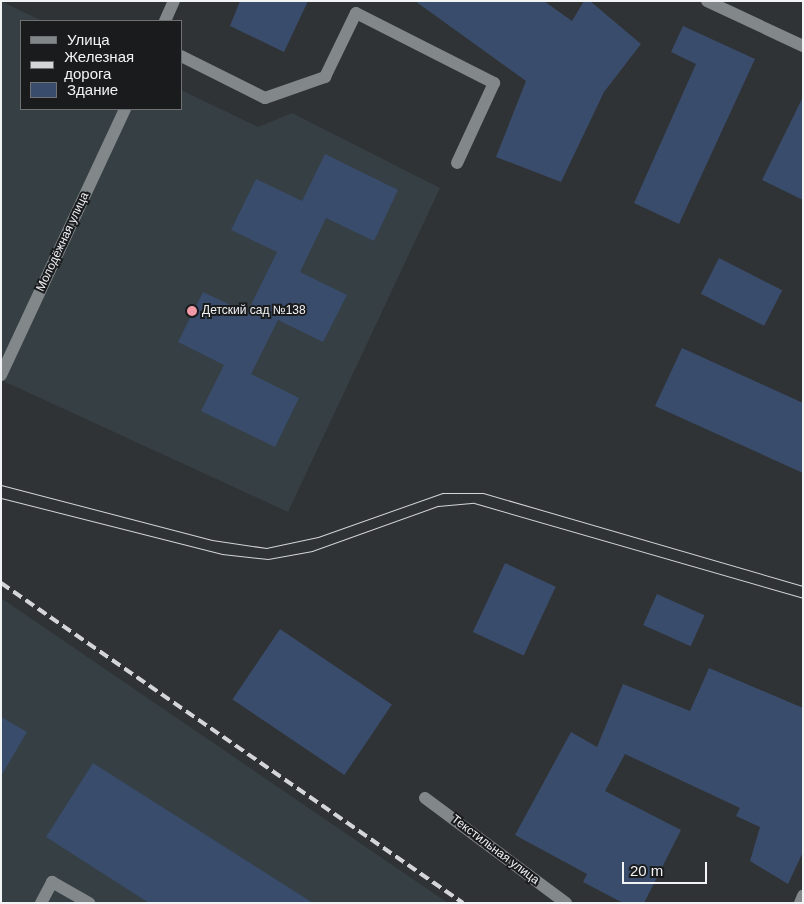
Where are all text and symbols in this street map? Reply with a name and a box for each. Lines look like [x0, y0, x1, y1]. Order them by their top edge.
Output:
legend [20, 20, 182, 110]
text: Улица [67, 31, 110, 48]
text: Железная дорога [64, 48, 134, 82]
text: Здание [67, 81, 118, 98]
street label: Молодёжная улица [34, 190, 92, 294]
place label: Детский сад №138 [202, 304, 306, 318]
marker: Детский сад №138 [186, 305, 198, 317]
street label: Текстильная улица [448, 812, 542, 888]
scale bar [624, 852, 709, 884]
text: 20 m [630, 862, 663, 879]

